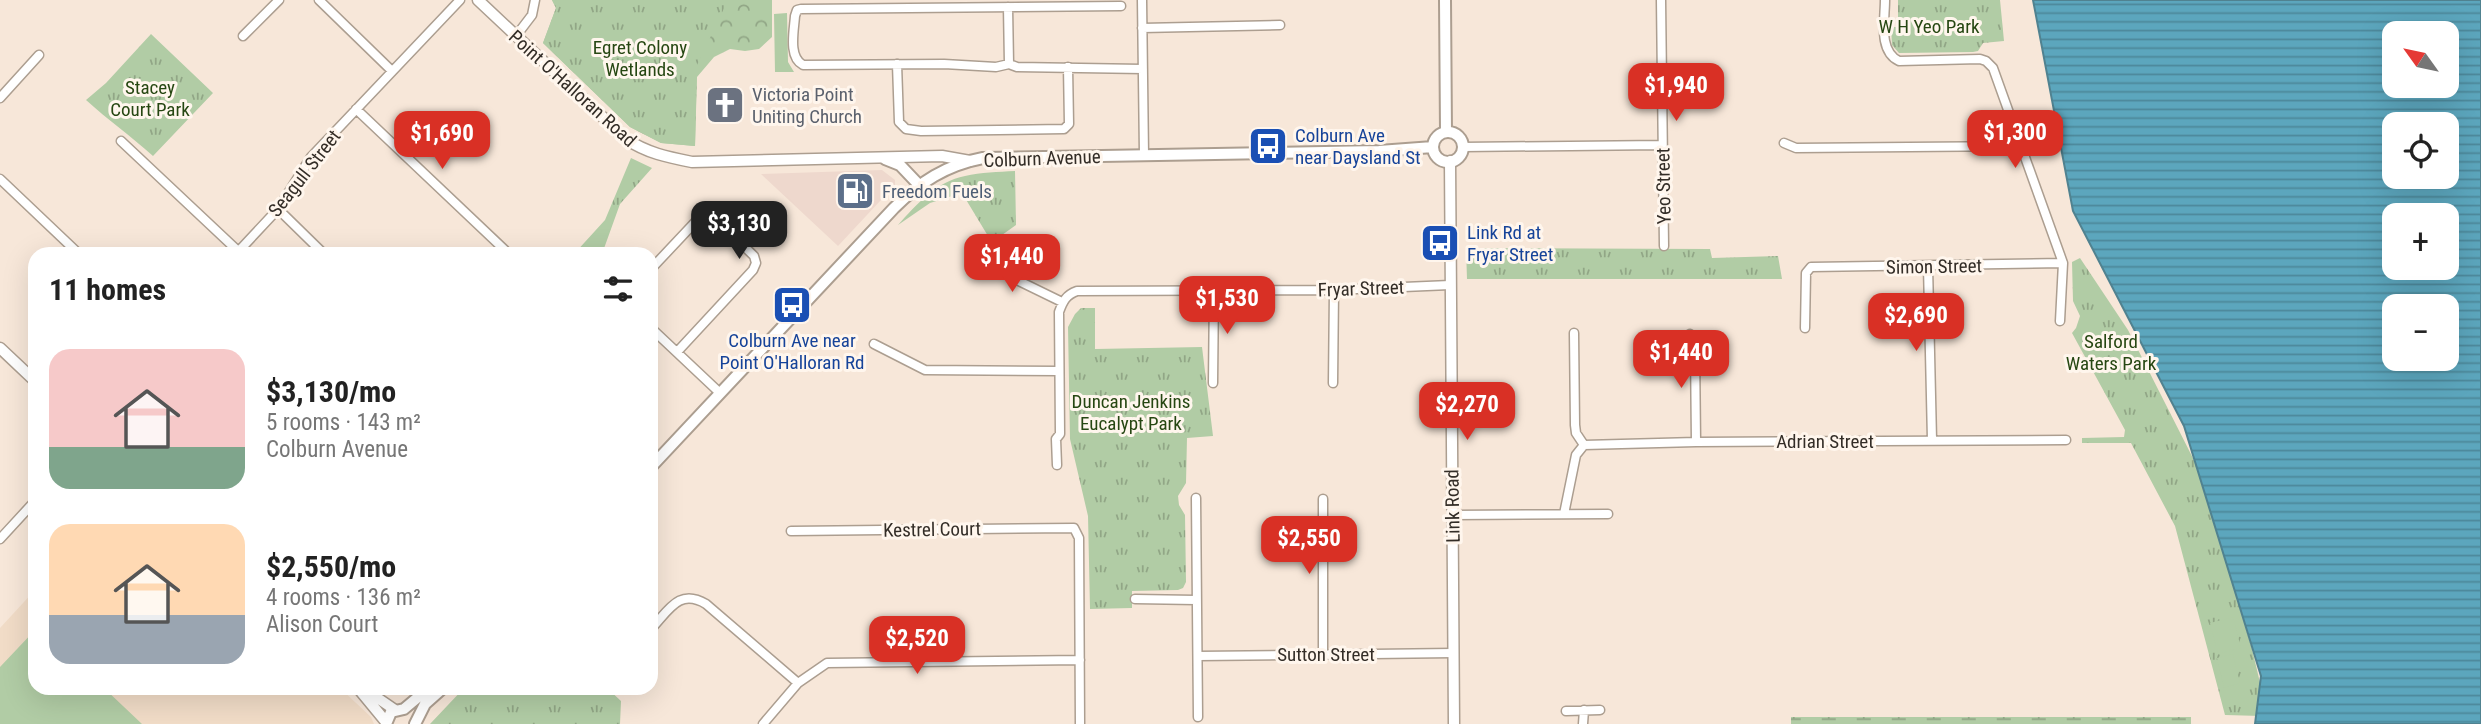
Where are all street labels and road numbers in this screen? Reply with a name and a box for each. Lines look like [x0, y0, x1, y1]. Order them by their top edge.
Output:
street label: Point O'Halloran Road [504, 25, 641, 152]
street label: Seagull Street [263, 125, 345, 221]
street label: Colburn Avenue [983, 145, 1101, 172]
street label: Yeo Street [1651, 147, 1676, 225]
street label: Simon Street [1886, 254, 1982, 279]
street label: Fryar Street [1317, 275, 1405, 302]
street label: Adrian Street [1776, 430, 1874, 453]
street label: Link Road [1440, 469, 1465, 543]
street label: Kestrel Court [883, 517, 981, 542]
street label: Sutton Street [1277, 643, 1375, 666]

